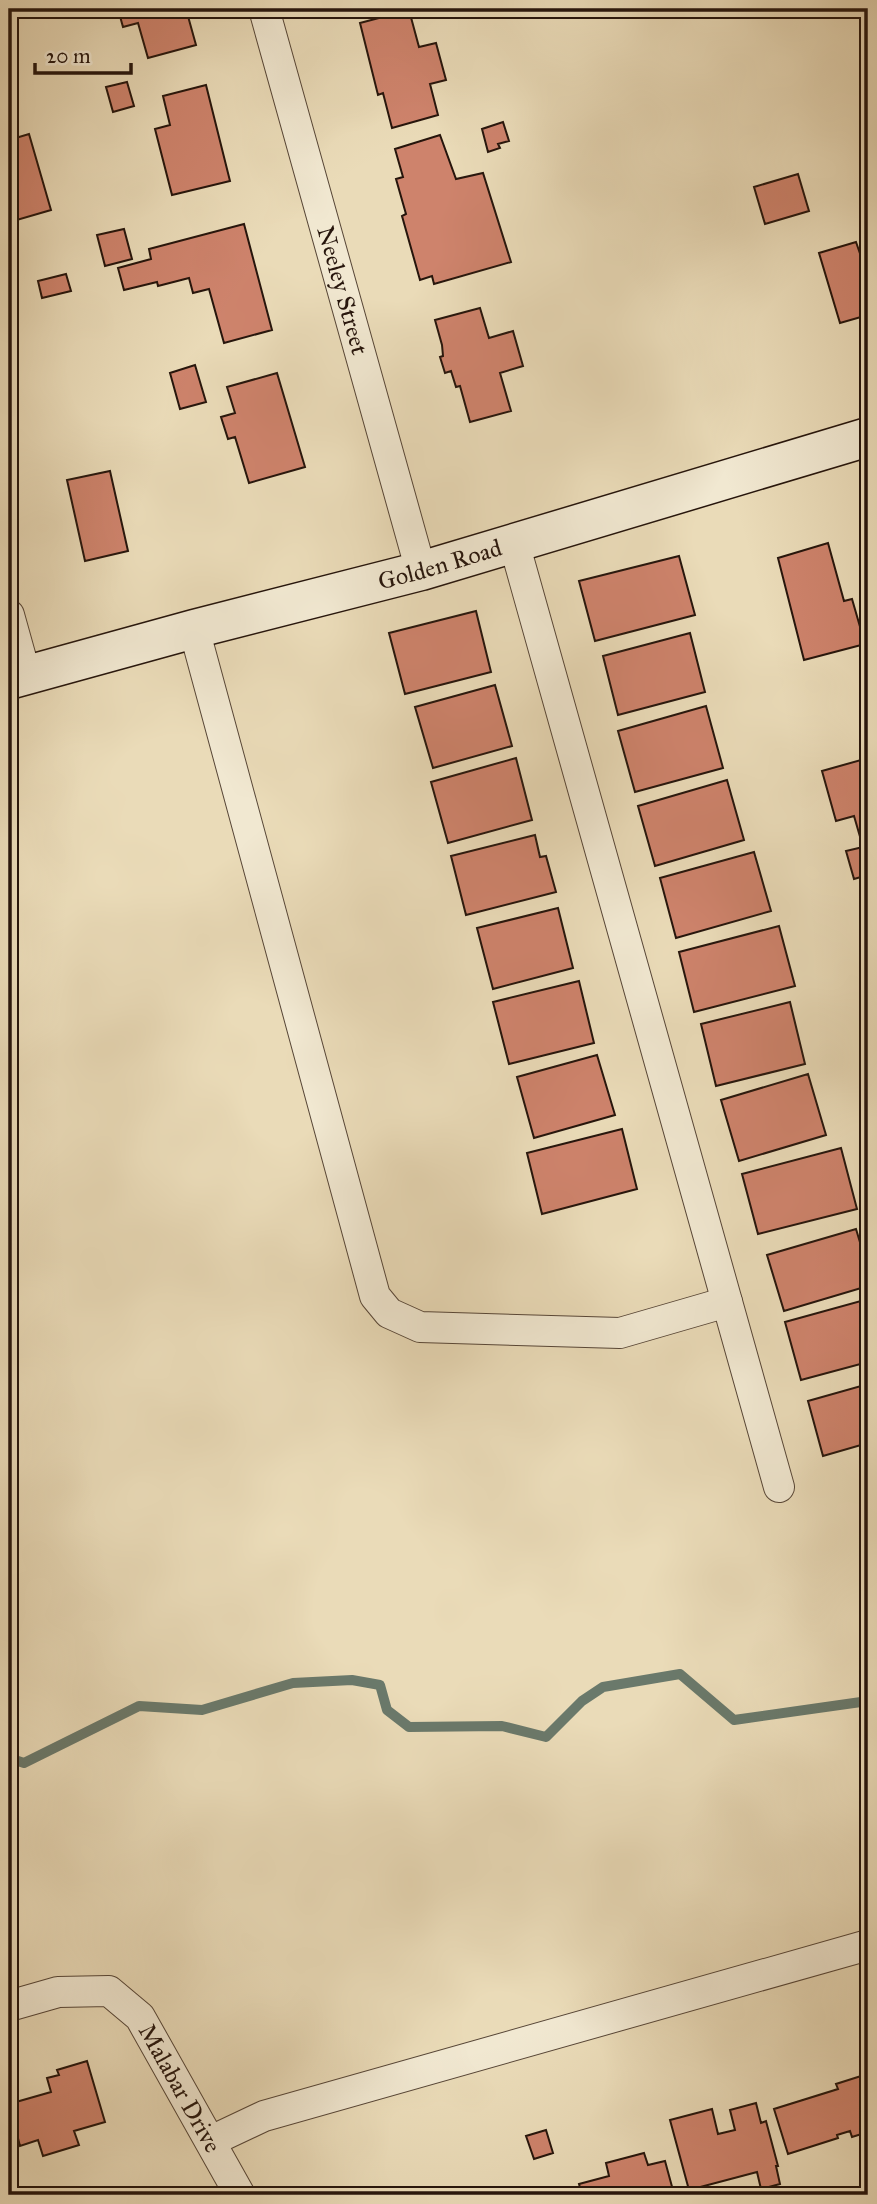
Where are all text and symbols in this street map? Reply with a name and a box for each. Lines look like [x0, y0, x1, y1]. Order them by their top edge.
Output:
scale bar [35, 32, 131, 76]
text: 20 m [46, 43, 91, 69]
street label: Neeley Street [310, 222, 375, 358]
street label: Golden Road [375, 533, 505, 596]
street label: Malabar Drive [132, 2018, 228, 2158]

